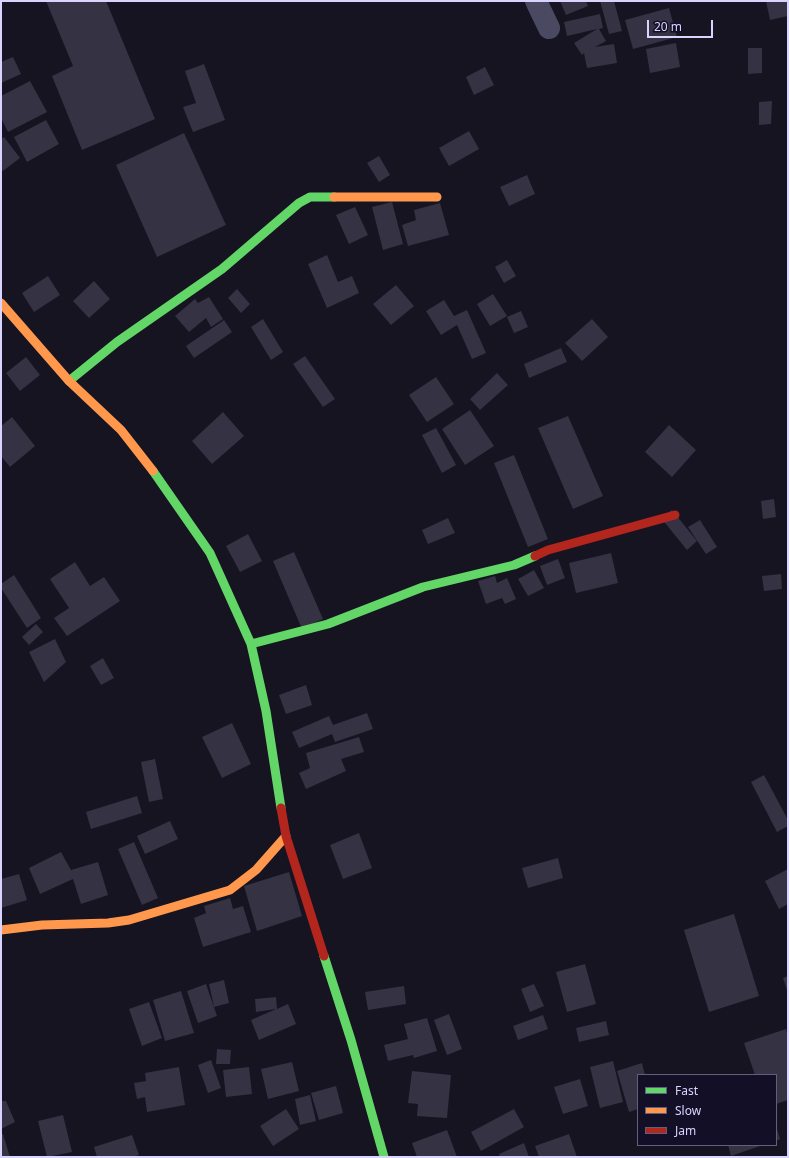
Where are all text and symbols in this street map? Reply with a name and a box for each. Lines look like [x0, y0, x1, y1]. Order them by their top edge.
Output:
scale bar [649, 12, 715, 38]
text: 20 m [654, 18, 682, 35]
legend [637, 1074, 777, 1146]
text: Fast [675, 1082, 698, 1099]
text: Slow [675, 1102, 701, 1119]
text: Jam [675, 1122, 696, 1139]

